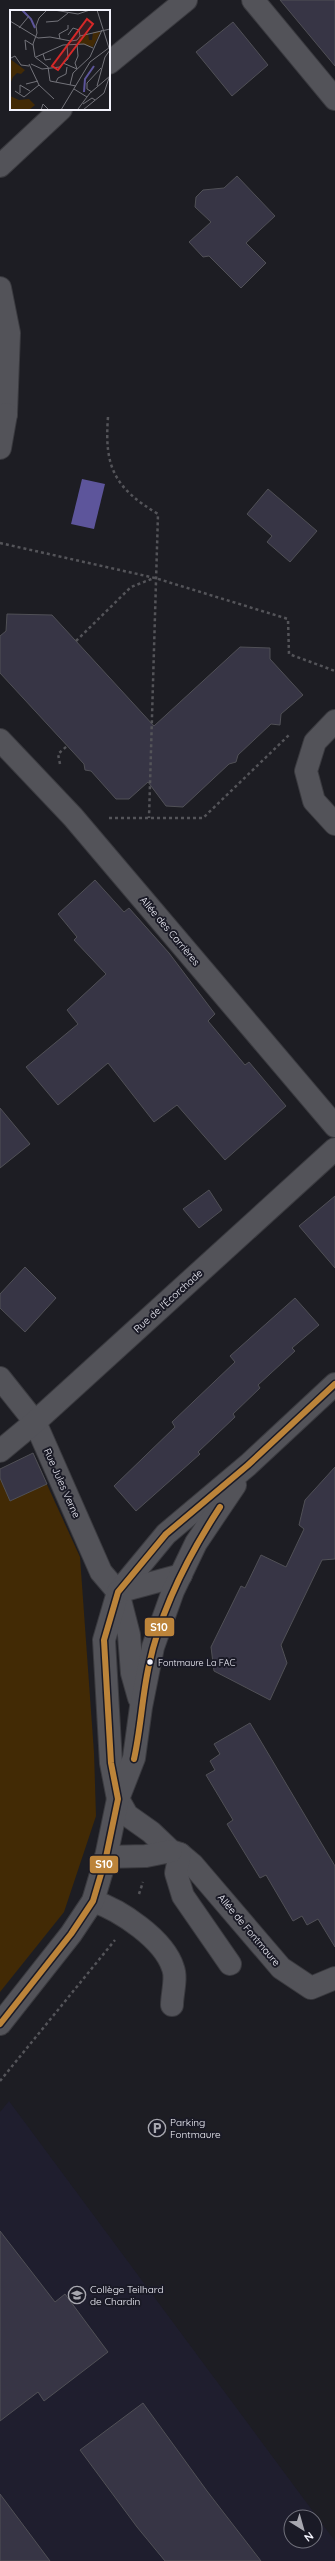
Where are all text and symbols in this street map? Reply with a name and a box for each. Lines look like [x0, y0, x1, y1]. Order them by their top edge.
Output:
inset map [10, 10, 110, 110]
street label: Allée des Carrières [137, 894, 203, 968]
street label: Rue de l'Écorchade [131, 1266, 205, 1335]
street label: Rue Jules Verne [41, 1446, 83, 1520]
line badge: S10 [144, 1617, 175, 1637]
text: S10 [150, 1620, 168, 1634]
marker: Fontmaure La FAC [145, 1657, 155, 1667]
place label: Fontmaure La FAC [158, 1657, 235, 1668]
line badge: S10 [89, 1855, 119, 1874]
text: S10 [95, 1857, 113, 1871]
street label: Allée de Fontmaure [215, 1891, 283, 1969]
place label: Parking Fontmaure [170, 2116, 221, 2141]
parking icon: Parking Fontmaure [147, 2118, 167, 2138]
place label: Collège Teilhard de Chardin [90, 2283, 163, 2308]
school or university icon: Collège Teilhard de Chardin [67, 2285, 87, 2305]
north arrow [283, 2509, 323, 2549]
text: N [302, 2529, 316, 2545]

